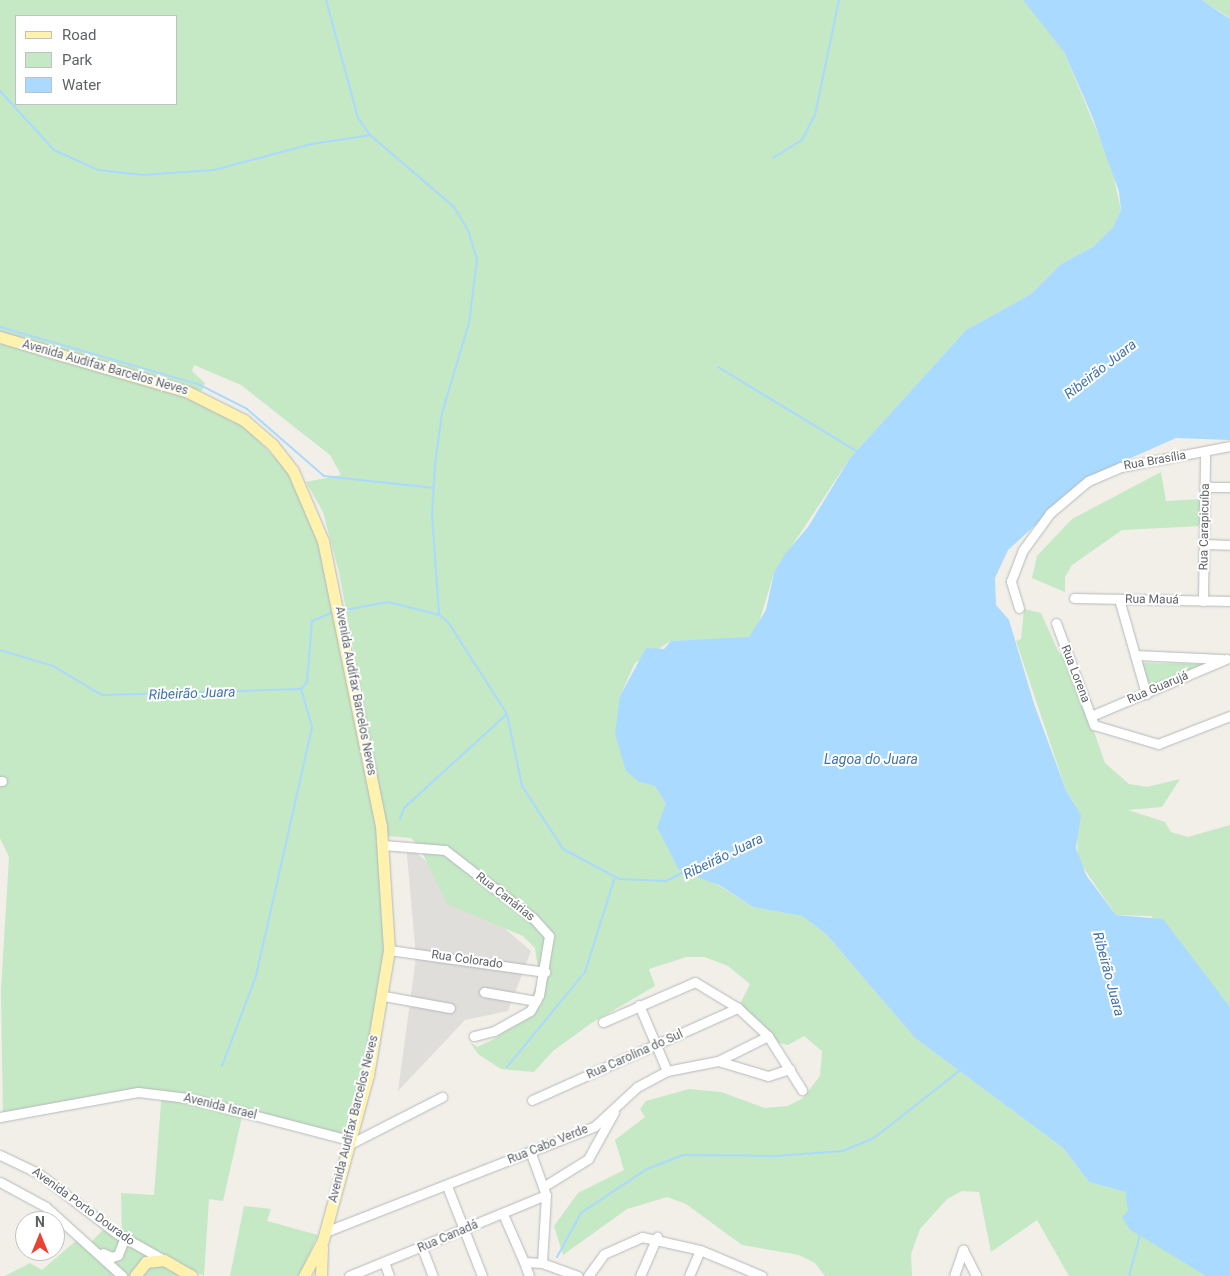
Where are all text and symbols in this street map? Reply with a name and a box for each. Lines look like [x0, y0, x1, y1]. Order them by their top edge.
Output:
legend [15, 15, 178, 105]
text: Road [62, 26, 96, 44]
text: Park [62, 51, 92, 69]
text: Water [62, 76, 101, 94]
water label: Ribeirão Juara [1061, 336, 1139, 402]
street label: Avenida Audifax Barcelos Neves [20, 337, 190, 399]
street label: Rua Brasília [1123, 448, 1187, 474]
street label: Rua Carapicuíba [1197, 483, 1213, 571]
street label: Rua Mauá [1125, 592, 1179, 608]
street label: Avenida Audifax Barcelos Neves [332, 605, 378, 777]
street label: Rua Lorena [1057, 643, 1093, 705]
street label: Rua Guarujá [1125, 669, 1191, 707]
water label: Ribeirão Juara [148, 683, 236, 703]
water label: Lagoa do Juara [824, 751, 918, 767]
water label: Ribeirão Juara [680, 829, 766, 883]
street label: Rua Canárias [473, 870, 537, 924]
water label: Ribeirão Juara [1090, 930, 1128, 1018]
street label: Rua Colorado [430, 948, 504, 972]
street label: Rua Carolina do Sul [585, 1027, 685, 1083]
street label: Avenida Audifax Barcelos Neves [326, 1034, 382, 1204]
street label: Avenida Israel [182, 1091, 258, 1123]
street label: Rua Cabo Verde [506, 1122, 590, 1168]
street label: Avenida Porto Dourado [29, 1165, 137, 1249]
north arrow [15, 1211, 65, 1261]
text: N [35, 1214, 45, 1230]
street label: Rua Canadá [416, 1218, 480, 1256]

